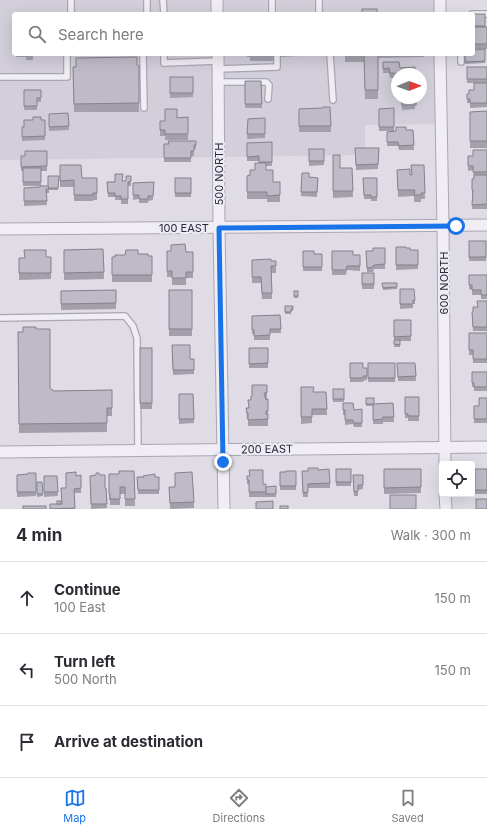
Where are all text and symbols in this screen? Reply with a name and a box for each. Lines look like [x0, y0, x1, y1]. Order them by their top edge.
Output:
search box [12, 12, 475, 56]
icon: search [26, 23, 48, 45]
text: Search here [58, 25, 144, 44]
north arrow [391, 68, 427, 104]
street label: 500 NORTH [212, 143, 226, 205]
route start [447, 217, 465, 235]
street label: 100 EAST [159, 221, 209, 235]
street label: 600 NORTH [437, 252, 451, 314]
street label: 200 EAST [241, 442, 293, 456]
route end [214, 453, 232, 471]
map controls [439, 461, 475, 497]
button: locate [439, 461, 475, 497]
text: 4 min [16, 525, 62, 545]
text: Walk · 300 m [391, 527, 471, 543]
text: Continue [54, 580, 121, 599]
icon: ahead [16, 587, 38, 609]
text: 150 m [435, 590, 471, 606]
text: 100 East [54, 599, 106, 615]
text: Turn left [54, 652, 115, 671]
icon: left [16, 659, 38, 681]
text: 150 m [435, 662, 471, 678]
text: 500 North [54, 671, 117, 687]
icon: arrive [16, 731, 38, 753]
text: Arrive at destination [54, 732, 203, 751]
tab: Map [63, 787, 86, 825]
tab: Directions [213, 787, 265, 825]
tab: Saved [392, 787, 424, 825]

